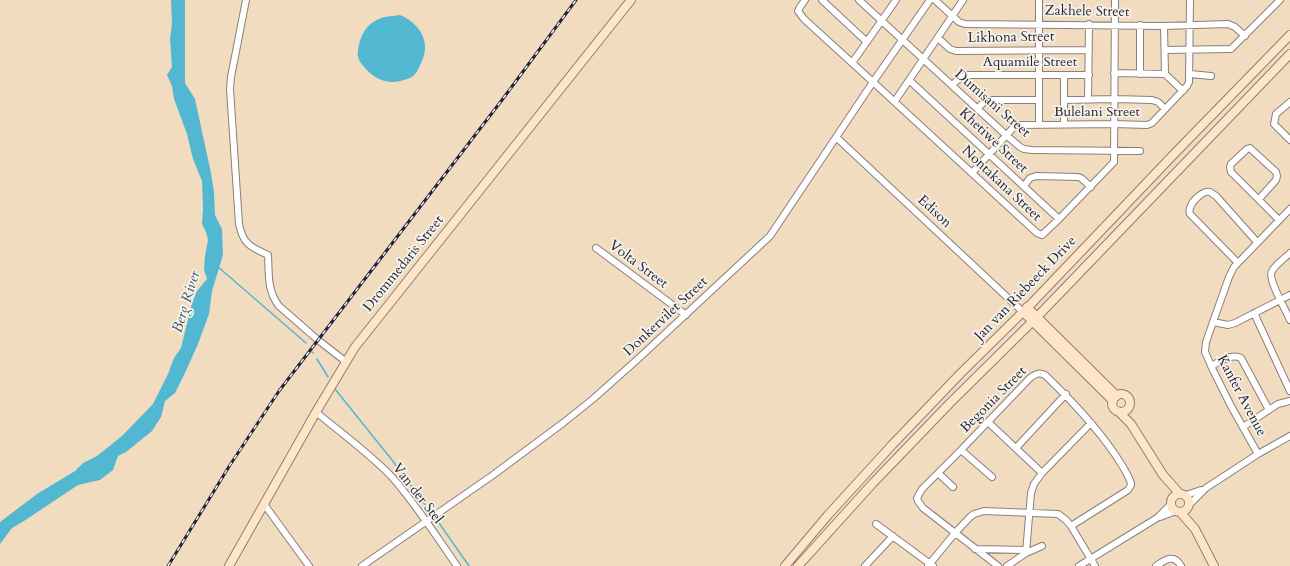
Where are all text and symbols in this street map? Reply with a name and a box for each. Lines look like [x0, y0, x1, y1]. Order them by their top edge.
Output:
street label: Zakhele Street [1044, 3, 1130, 21]
street label: Likhona Street [968, 29, 1054, 47]
street label: Aquamile Street [983, 55, 1077, 71]
street label: Dumisani Street [951, 67, 1033, 141]
street label: Khetiwe Street [955, 105, 1031, 177]
street label: Bulelani Street [1054, 105, 1140, 121]
street label: Nontakana Street [958, 143, 1044, 225]
street label: Edison [914, 192, 954, 232]
street label: Drommedaris Street [360, 213, 448, 315]
street label: Jan van Riebeeck Drive [972, 233, 1080, 345]
street label: Volta Street [605, 237, 671, 293]
water label: Berg River [169, 269, 205, 335]
street label: Donkervilet Street [621, 274, 711, 360]
street label: Kanfer Avenue [1213, 353, 1269, 439]
street label: Begonia Street [957, 363, 1031, 437]
street label: Van der Stel [388, 460, 446, 528]

